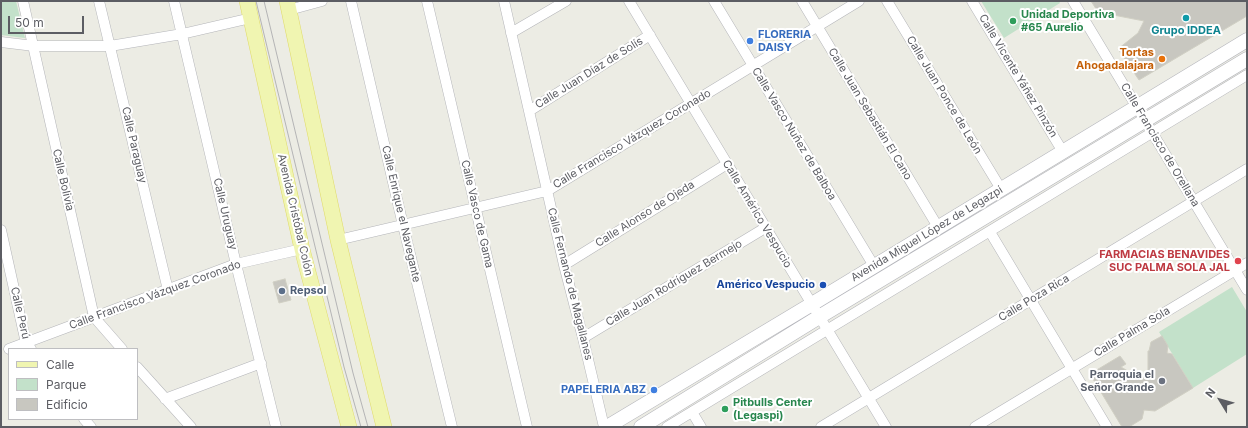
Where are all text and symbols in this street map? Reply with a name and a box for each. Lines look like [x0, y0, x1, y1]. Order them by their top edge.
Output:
scale bar [10, 8, 86, 34]
place label: Unidad Deportiva #65 Aurelio [1021, 8, 1114, 34]
street label: Calle Vicente Yáñez Pinzón [976, 12, 1060, 140]
marker: Grupo IDDEA [1181, 13, 1191, 23]
text: 50 m [15, 15, 44, 30]
marker: Unidad Deportiva #65 Aurelio [1008, 16, 1018, 26]
place label: Grupo IDDEA [1151, 24, 1221, 38]
place label: FLORERIA DAISY [758, 28, 811, 54]
street label: Calle Juan Díaz de Solís [533, 34, 645, 112]
street label: Calle Juan Ponce de León [903, 34, 985, 156]
marker: FLORERIA DAISY [745, 36, 755, 46]
street label: Calle Juan Sebastián El Cano [825, 46, 915, 182]
place label: Tortas Ahogadalajara [1076, 46, 1154, 72]
marker: Tortas Ahogadalajara [1157, 54, 1167, 64]
street label: Calle Vasco Nuñez de Balboa [749, 65, 839, 203]
street label: Calle Francisco de Orellana [1118, 81, 1202, 209]
street label: Calle Francisco Vázquez Coronado [551, 87, 713, 191]
street label: Calle Paraguay [119, 106, 149, 184]
street label: Calle Enrique el Navegante [379, 144, 423, 284]
street label: Calle Bolivia [49, 148, 77, 212]
street label: Avenida Cristóbal Colón [275, 153, 315, 277]
street label: Calle Américo Vespucio [719, 158, 795, 270]
street label: Calle Vasco de Gama [458, 159, 496, 269]
street label: Calle Uruguay [210, 177, 240, 251]
street label: Calle Alonso de Ojeda [593, 178, 697, 250]
street label: Avenida Miguel López de Legazpi [849, 183, 1005, 285]
street label: Calle Fernando de Magallanes [545, 206, 595, 362]
street label: Calle Juan Rodríguez Bermejo [603, 237, 745, 329]
place label: FARMACIAS BENAVIDES SUC PALMA SOLA JAL [1099, 248, 1230, 274]
marker: FARMACIAS BENAVIDES SUC PALMA SOLA JAL [1233, 256, 1243, 266]
street label: Calle Francisco Vázquez Coronado [67, 258, 243, 332]
street label: Calle Poza Rica [996, 272, 1072, 324]
place label: Américo Vespucio [717, 278, 815, 292]
marker: Américo Vespucio [818, 280, 828, 290]
place label: Repsol [290, 284, 326, 298]
street label: Calle Perú [8, 286, 32, 340]
marker: Repsol [277, 286, 287, 296]
street label: Calle Palma Sola [1092, 304, 1172, 360]
legend [8, 348, 138, 420]
text: Calle [46, 357, 74, 372]
place label: Parroquia el Señor Grande [1080, 368, 1154, 394]
marker: Parroquia el Señor Grande [1157, 376, 1167, 386]
text: Parque [46, 377, 86, 392]
north arrow [1200, 380, 1240, 420]
place label: PAPELERIA ABZ [561, 383, 646, 397]
marker: PAPELERIA ABZ [649, 385, 659, 395]
text: N [1202, 385, 1219, 400]
place label: Pitbulls Center (Legaspi) [733, 396, 812, 422]
text: Edificio [46, 397, 88, 412]
marker: Pitbulls Center (Legaspi) [720, 404, 730, 414]

